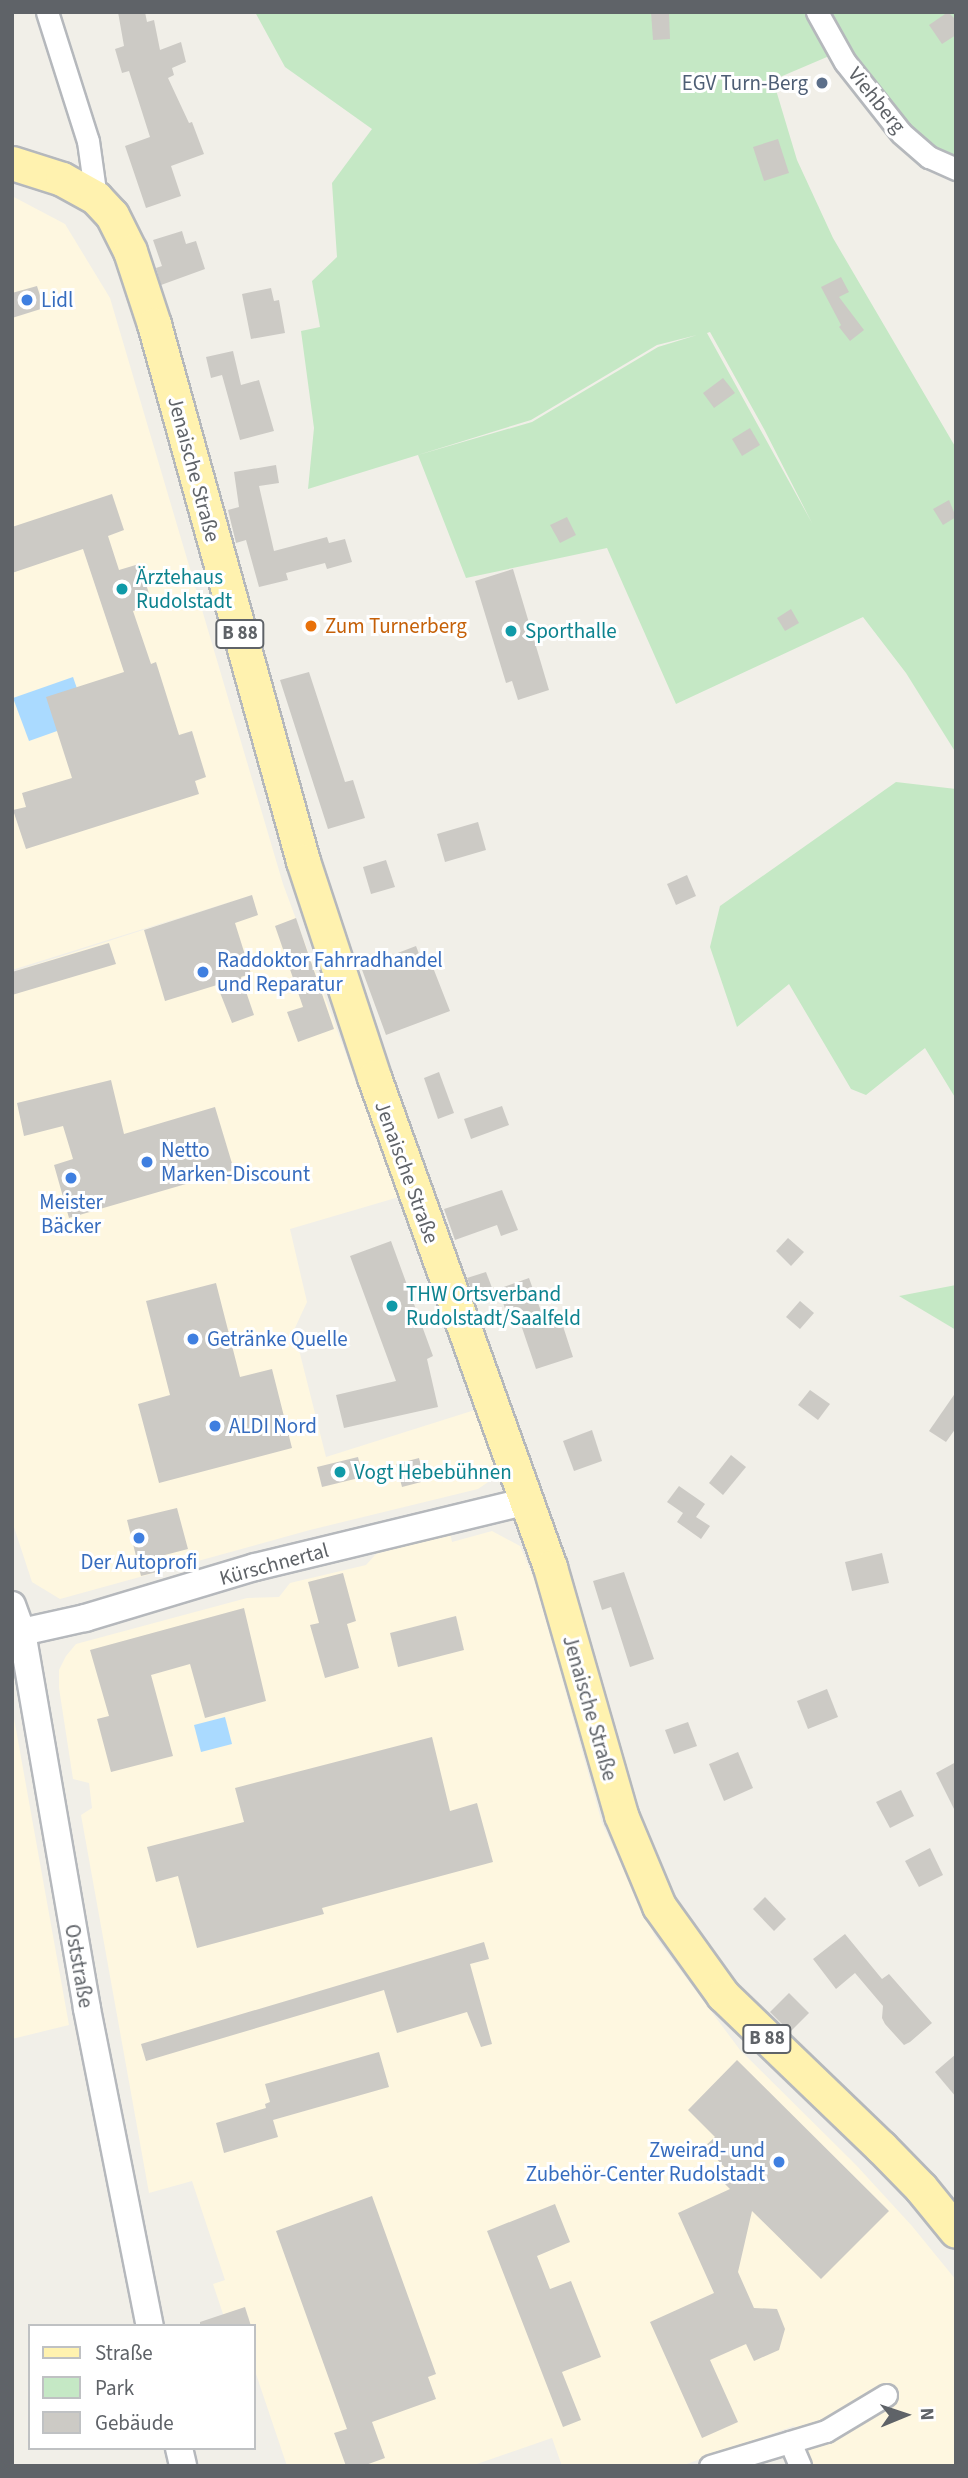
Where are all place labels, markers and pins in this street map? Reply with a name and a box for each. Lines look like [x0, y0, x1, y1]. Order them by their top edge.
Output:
place label: EGV Turn-Berg [682, 70, 808, 96]
marker: EGV Turn-Berg [814, 75, 830, 91]
place label: Lidl [41, 287, 73, 313]
marker: Lidl [19, 292, 35, 308]
place label: Ärztehaus Rudolstadt [136, 564, 232, 614]
marker: Ärztehaus Rudolstadt [114, 581, 130, 597]
place label: Zum Turnerberg [325, 613, 467, 639]
marker: Zum Turnerberg [303, 618, 319, 634]
place label: Sporthalle [525, 618, 617, 644]
marker: Sporthalle [503, 623, 519, 639]
place label: Raddoktor Fahrradhandel und Reparatur [217, 947, 443, 997]
marker: Raddoktor Fahrradhandel und Reparatur [195, 964, 211, 980]
place label: Netto Marken-Discount [161, 1137, 310, 1187]
marker: Netto Marken-Discount [139, 1154, 155, 1170]
marker: Meister Bäcker [63, 1170, 79, 1186]
place label: Meister Bäcker [39, 1189, 103, 1239]
place label: THW Ortsverband Rudolstadt/Saalfeld [406, 1281, 581, 1331]
marker: THW Ortsverband Rudolstadt/Saalfeld [384, 1298, 400, 1314]
place label: Getränke Quelle [207, 1326, 348, 1352]
marker: Getränke Quelle [185, 1331, 201, 1347]
place label: ALDI Nord [229, 1413, 317, 1439]
marker: ALDI Nord [207, 1418, 223, 1434]
place label: Vogt Hebebühnen [354, 1459, 512, 1485]
marker: Vogt Hebebühnen [332, 1464, 348, 1480]
marker: Der Autoprofi [131, 1530, 147, 1546]
place label: Der Autoprofi [80, 1549, 198, 1575]
place label: Zweirad- und Zubehör-Center Rudolstadt [526, 2137, 765, 2187]
marker: Zweirad- und Zubehör-Center Rudolstadt [771, 2154, 787, 2170]

